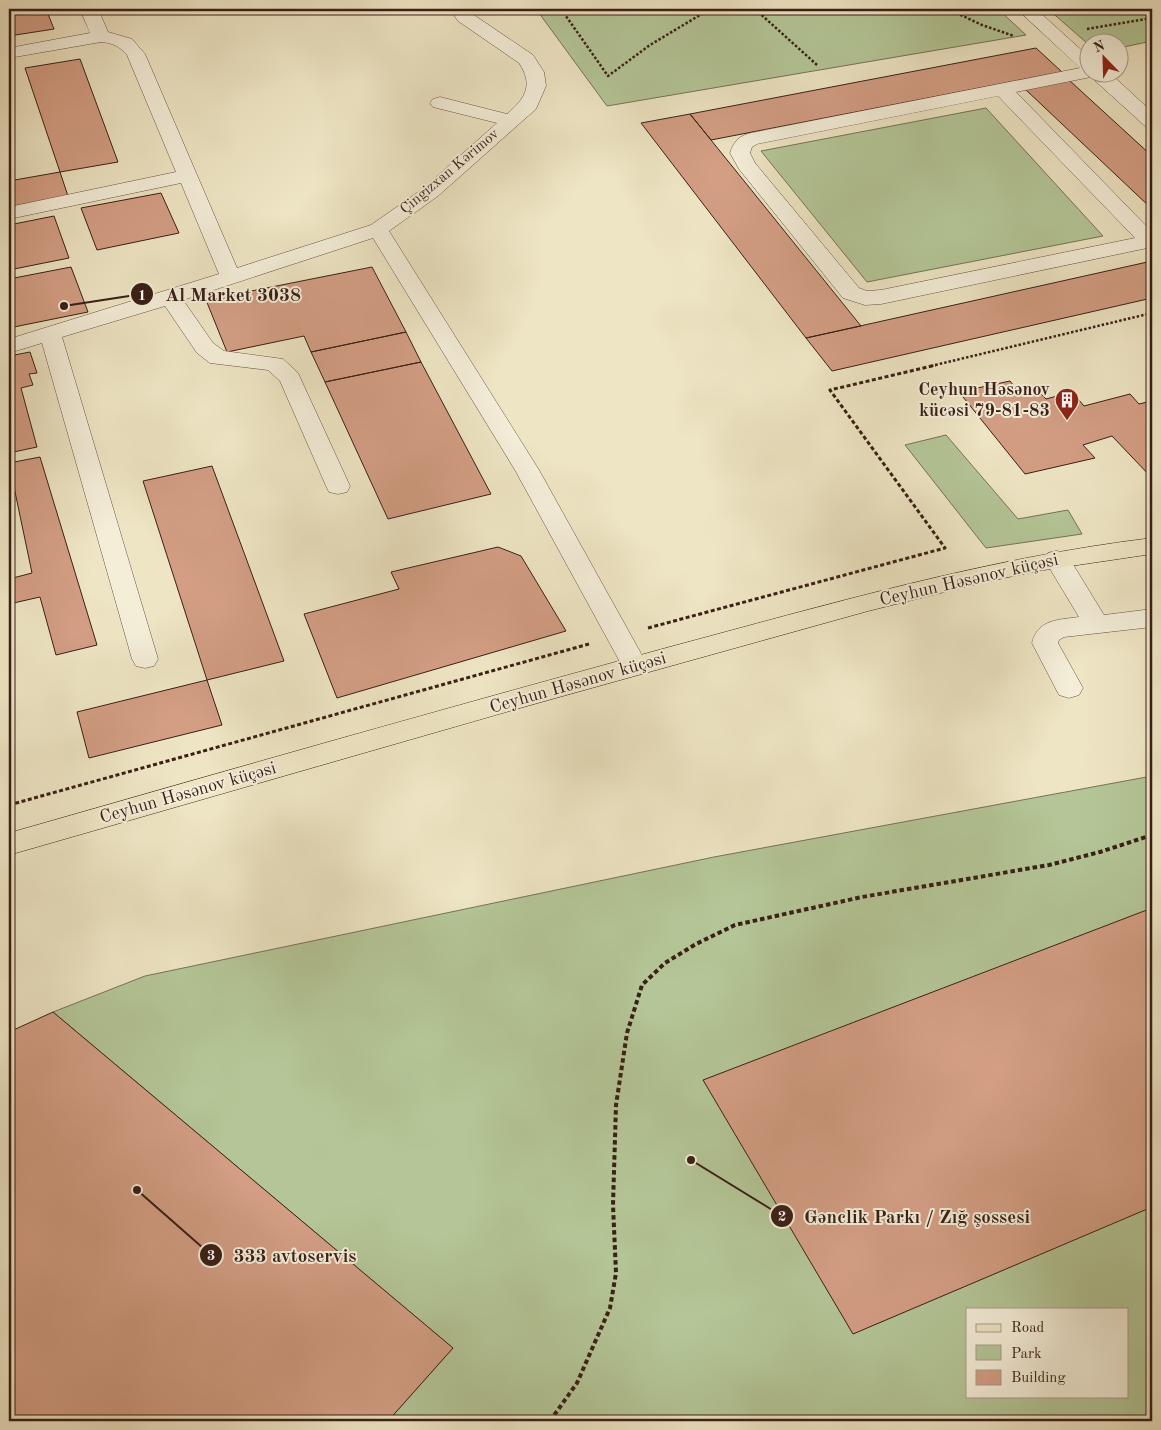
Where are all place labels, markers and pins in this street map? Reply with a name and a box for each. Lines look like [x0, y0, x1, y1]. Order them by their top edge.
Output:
callout: Al Market 3038 [130, 277, 311, 311]
place label: Ceyhun Həsənov kücəsi 79-81-83 [918, 381, 1050, 420]
building icon: Ceyhun Həsənov kücəsi 79-81-83 [1054, 387, 1080, 421]
callout: Gənclik Parkı / Zığ şossesi [769, 1199, 1040, 1233]
callout: 333 avtoservis [199, 1238, 367, 1272]

